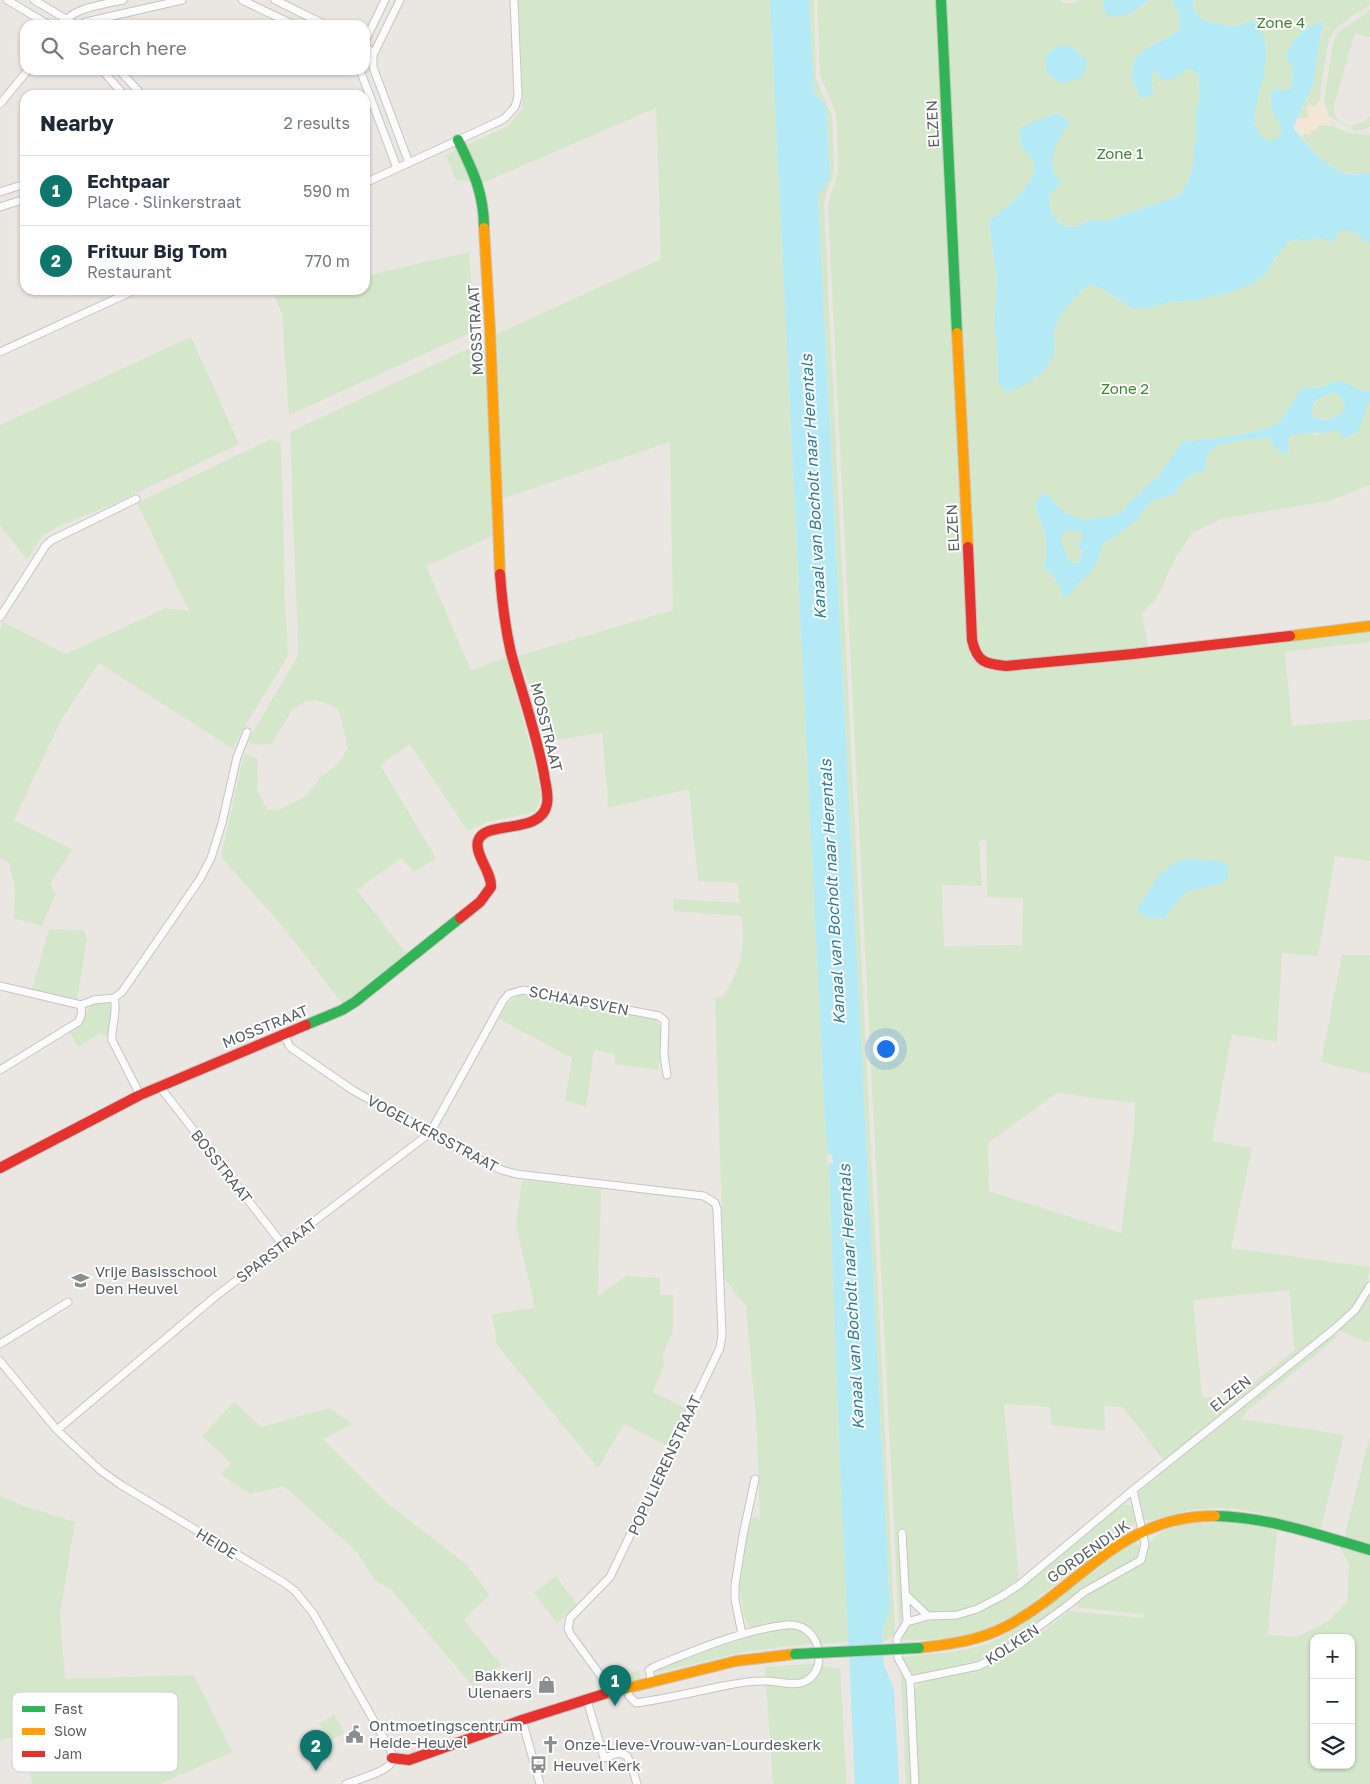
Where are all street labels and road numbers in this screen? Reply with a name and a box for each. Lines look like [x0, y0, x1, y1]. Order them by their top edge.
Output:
street label: ELZEN [922, 100, 942, 148]
street label: MOSSTRAAT [464, 284, 486, 376]
street label: ELZEN [942, 504, 962, 552]
street label: MOSSTRAAT [527, 681, 567, 773]
street label: SCHAAPSVEN [528, 981, 630, 1019]
street label: MOSSTRAAT [219, 1001, 311, 1051]
street label: VOGELKERSSTRAAT [364, 1091, 502, 1175]
street label: BOSSTRAAT [188, 1126, 256, 1206]
street label: SPARSTRAAT [232, 1214, 320, 1286]
street label: ELZEN [1206, 1371, 1254, 1415]
street label: POPULIERENSTRAAT [624, 1392, 704, 1538]
street label: GORDENDIJK [1043, 1516, 1133, 1586]
street label: HEIDE [193, 1524, 241, 1562]
street label: KOLKEN [982, 1620, 1042, 1668]

